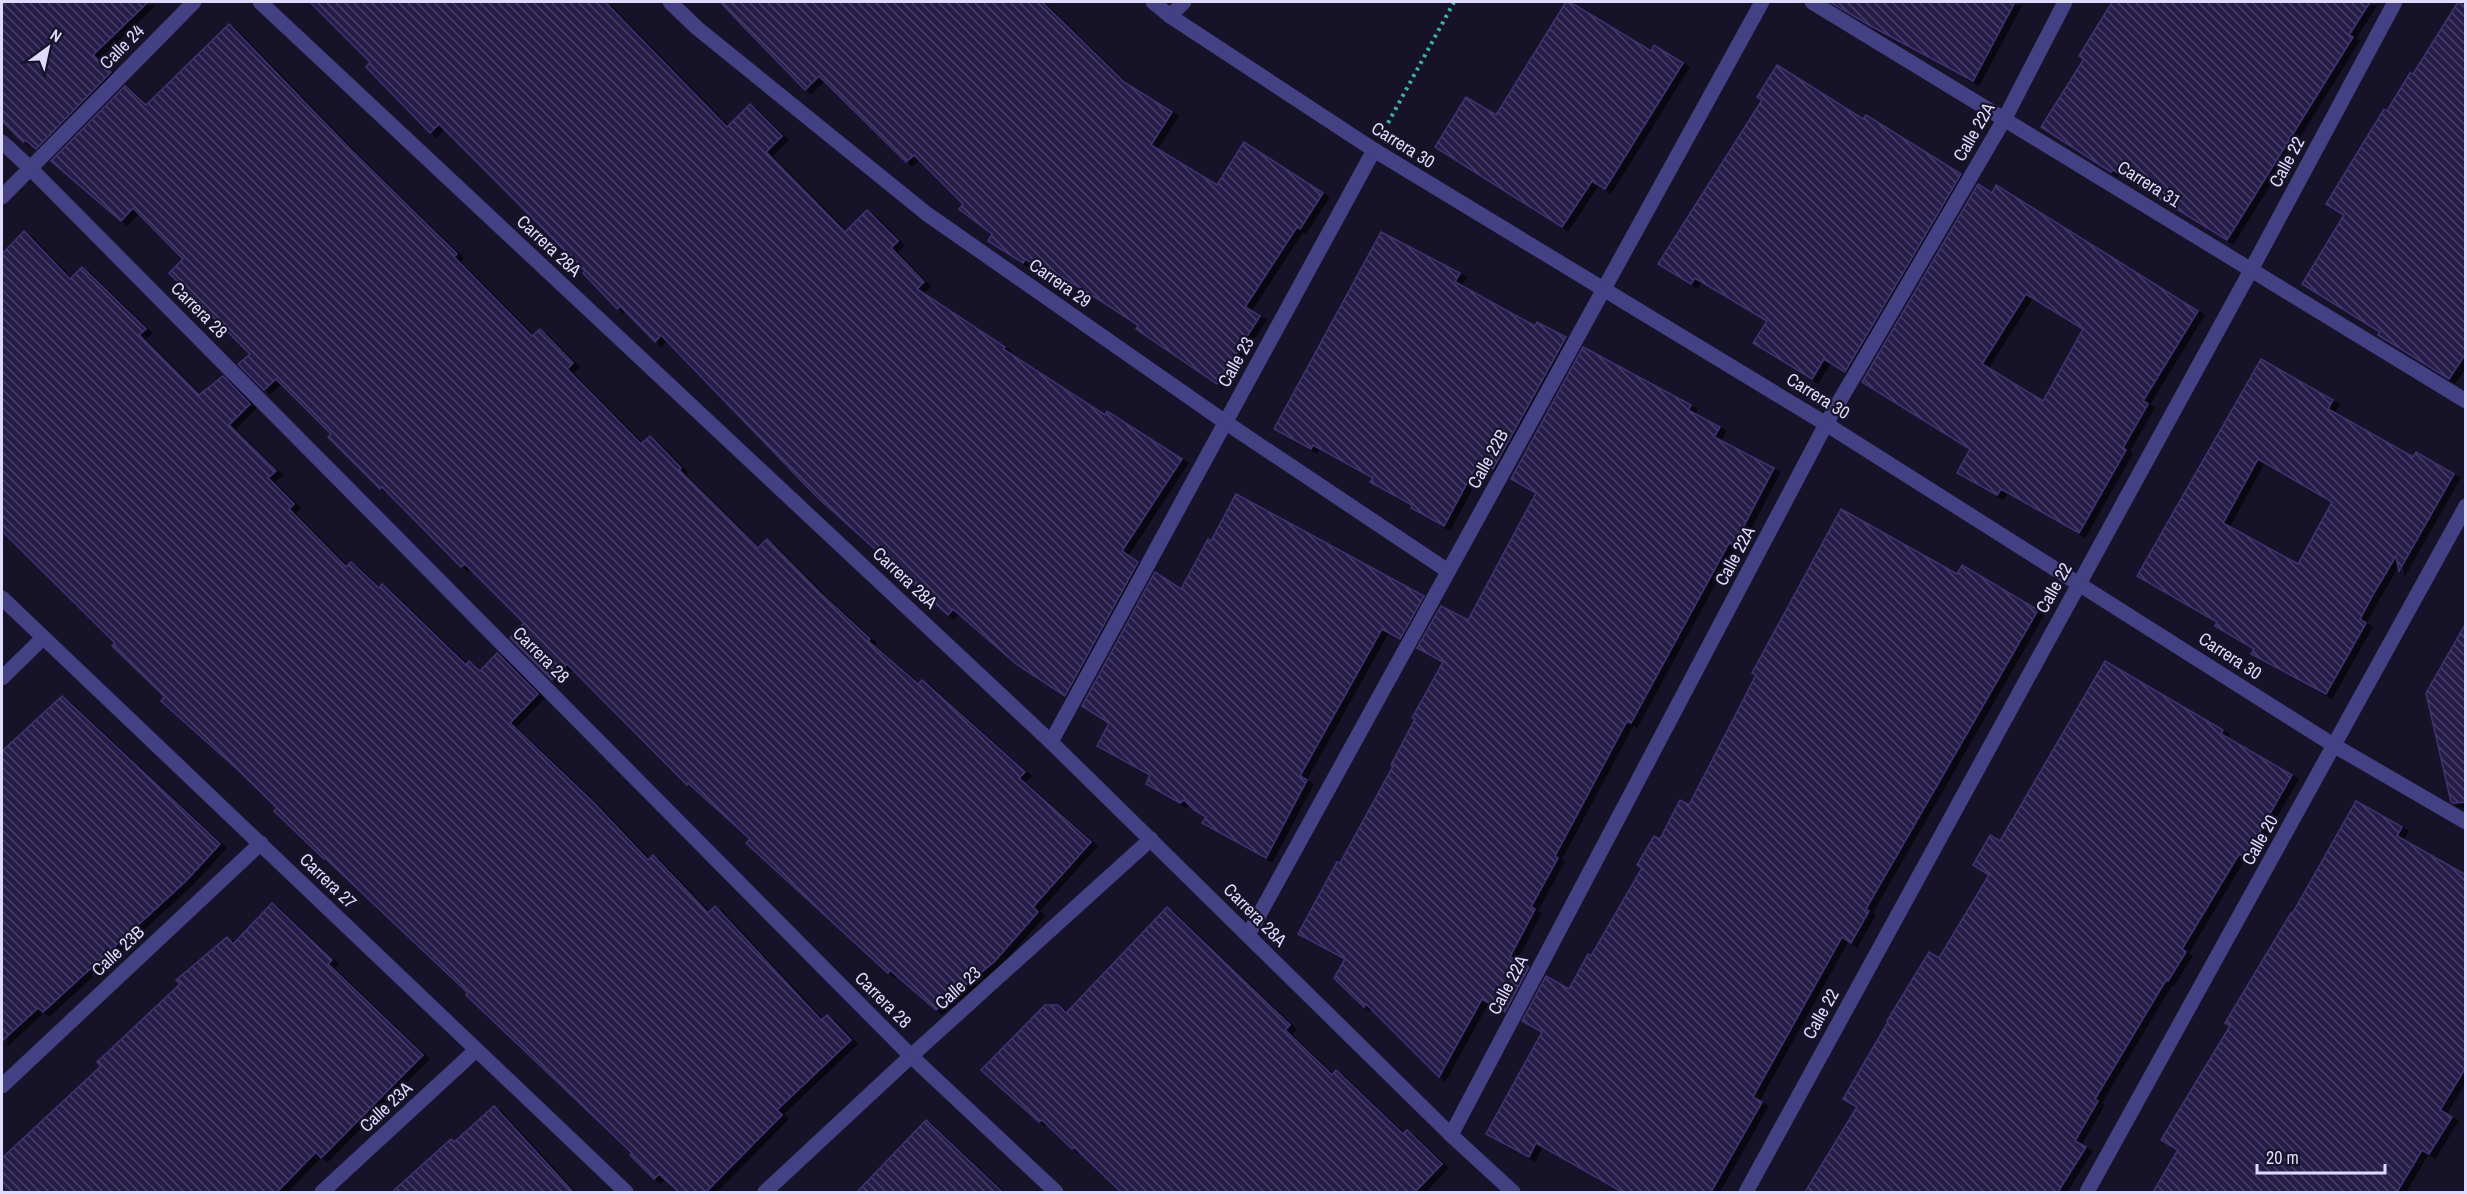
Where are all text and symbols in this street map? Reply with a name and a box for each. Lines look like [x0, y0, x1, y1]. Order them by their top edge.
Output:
north arrow [18, 18, 78, 78]
street label: Calle 24 [94, 19, 150, 75]
text: N [46, 24, 66, 47]
street label: Calle 22A [1947, 98, 2000, 166]
street label: Carrera 30 [1367, 115, 1440, 174]
street label: Calle 22 [2263, 132, 2310, 192]
street label: Carrera 31 [2113, 154, 2186, 213]
street label: Carrera 28A [511, 209, 587, 282]
street label: Carrera 29 [1024, 252, 1096, 313]
street label: Carrera 28 [166, 276, 233, 343]
street label: Calle 23 [1212, 332, 1260, 392]
street label: Carrera 30 [1782, 366, 1855, 425]
street label: Calle 22B [1461, 425, 1514, 493]
street label: Calle 22A [1708, 522, 1761, 590]
street label: Carrera 28A [867, 541, 943, 614]
street label: Calle 22 [2030, 558, 2078, 618]
street label: Carrera 28 [508, 621, 575, 688]
street label: Carrera 30 [2194, 626, 2267, 685]
street label: Calle 20 [2236, 810, 2284, 870]
street label: Carrera 27 [294, 847, 362, 914]
street label: Carrera 28A [1218, 877, 1293, 952]
street label: Calle 23B [86, 920, 150, 982]
street label: Calle 22A [1481, 951, 1534, 1019]
street label: Calle 23 [929, 960, 986, 1015]
street label: Carrera 28 [850, 966, 917, 1033]
street label: Calle 22 [1797, 984, 1845, 1044]
street label: Calle 23A [354, 1076, 418, 1138]
scale bar [2257, 1137, 2384, 1175]
text: 20 m [2266, 1145, 2299, 1170]

